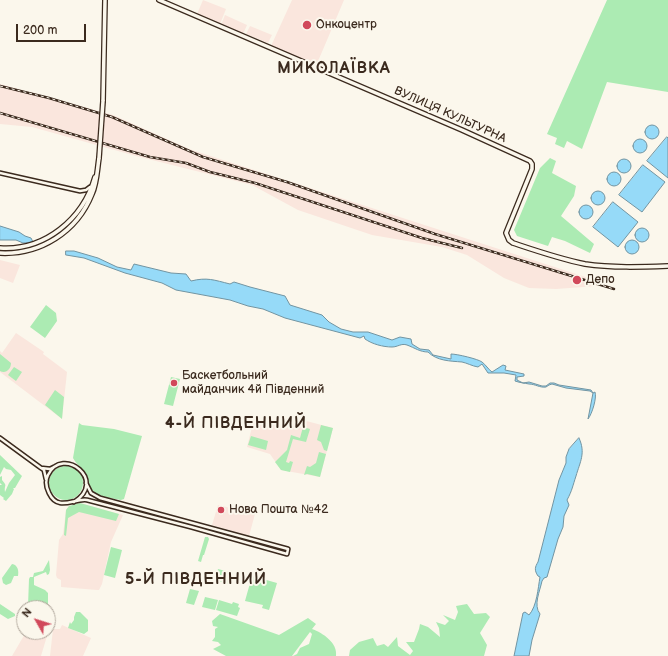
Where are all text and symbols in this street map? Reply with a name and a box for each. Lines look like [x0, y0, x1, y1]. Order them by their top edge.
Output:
scale bar [18, 16, 88, 42]
place label: Онкоцентр [316, 18, 377, 32]
marker: Онкоцентр [301, 19, 313, 31]
text: 200 m [23, 23, 57, 38]
district label: МИКОЛАЇВКА [277, 59, 391, 79]
street label: ВУЛИЦЯ КУЛЬТУРНА [392, 84, 508, 146]
place label: Депо [586, 273, 614, 287]
marker: Депо [571, 274, 583, 286]
place label: Баскетбольний майданчик 4й Південний [182, 369, 324, 397]
marker: Баскетбольний майданчик 4й Південний [169, 378, 179, 388]
district label: 4-Й ПІВДЕННИЙ [165, 414, 307, 434]
place label: Нова Пошта №42 [229, 503, 328, 517]
marker: Нова Пошта №42 [216, 505, 226, 515]
district label: 5-Й ПІВДЕННИЙ [125, 570, 267, 590]
north arrow [16, 600, 56, 640]
text: N [19, 605, 35, 620]

